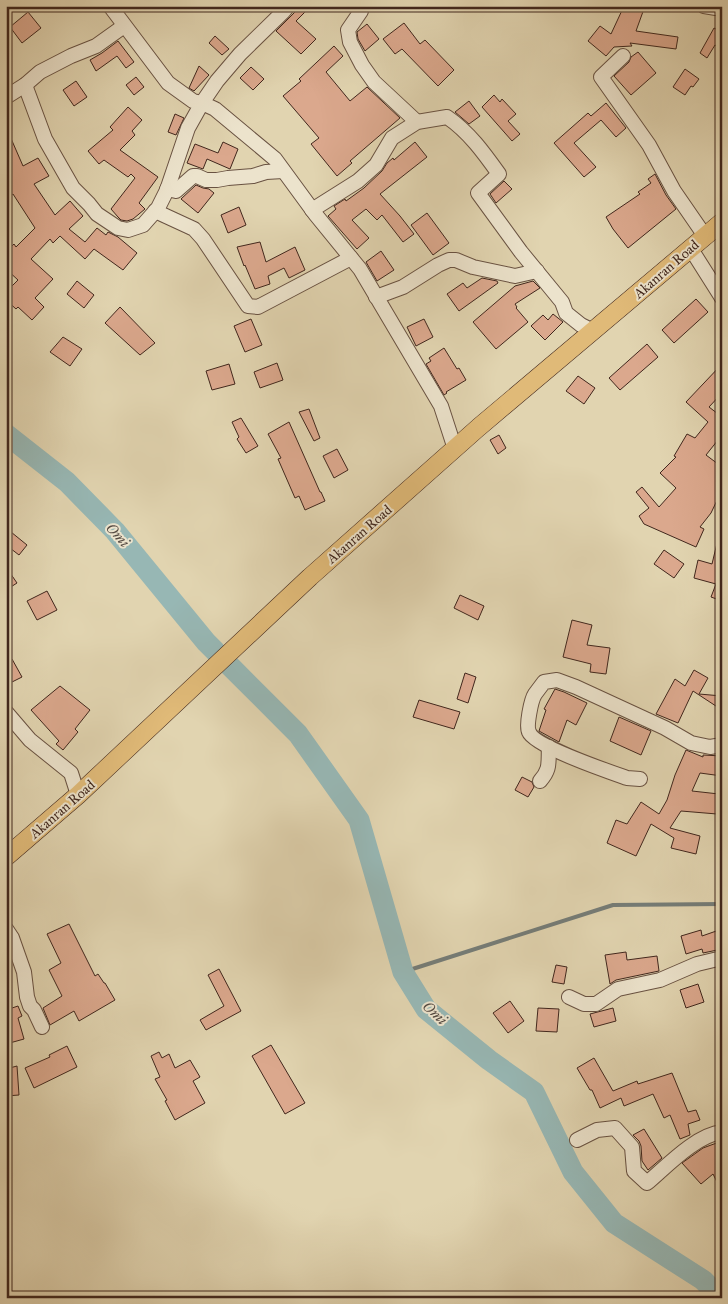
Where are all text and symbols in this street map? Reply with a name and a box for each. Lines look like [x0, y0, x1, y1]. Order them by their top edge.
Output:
street label: Akanran Road [629, 236, 702, 303]
street label: Akanran Road [322, 501, 395, 568]
water label: Omi [102, 519, 134, 551]
street label: Akanran Road [25, 776, 98, 843]
water label: Omi [419, 997, 451, 1029]

